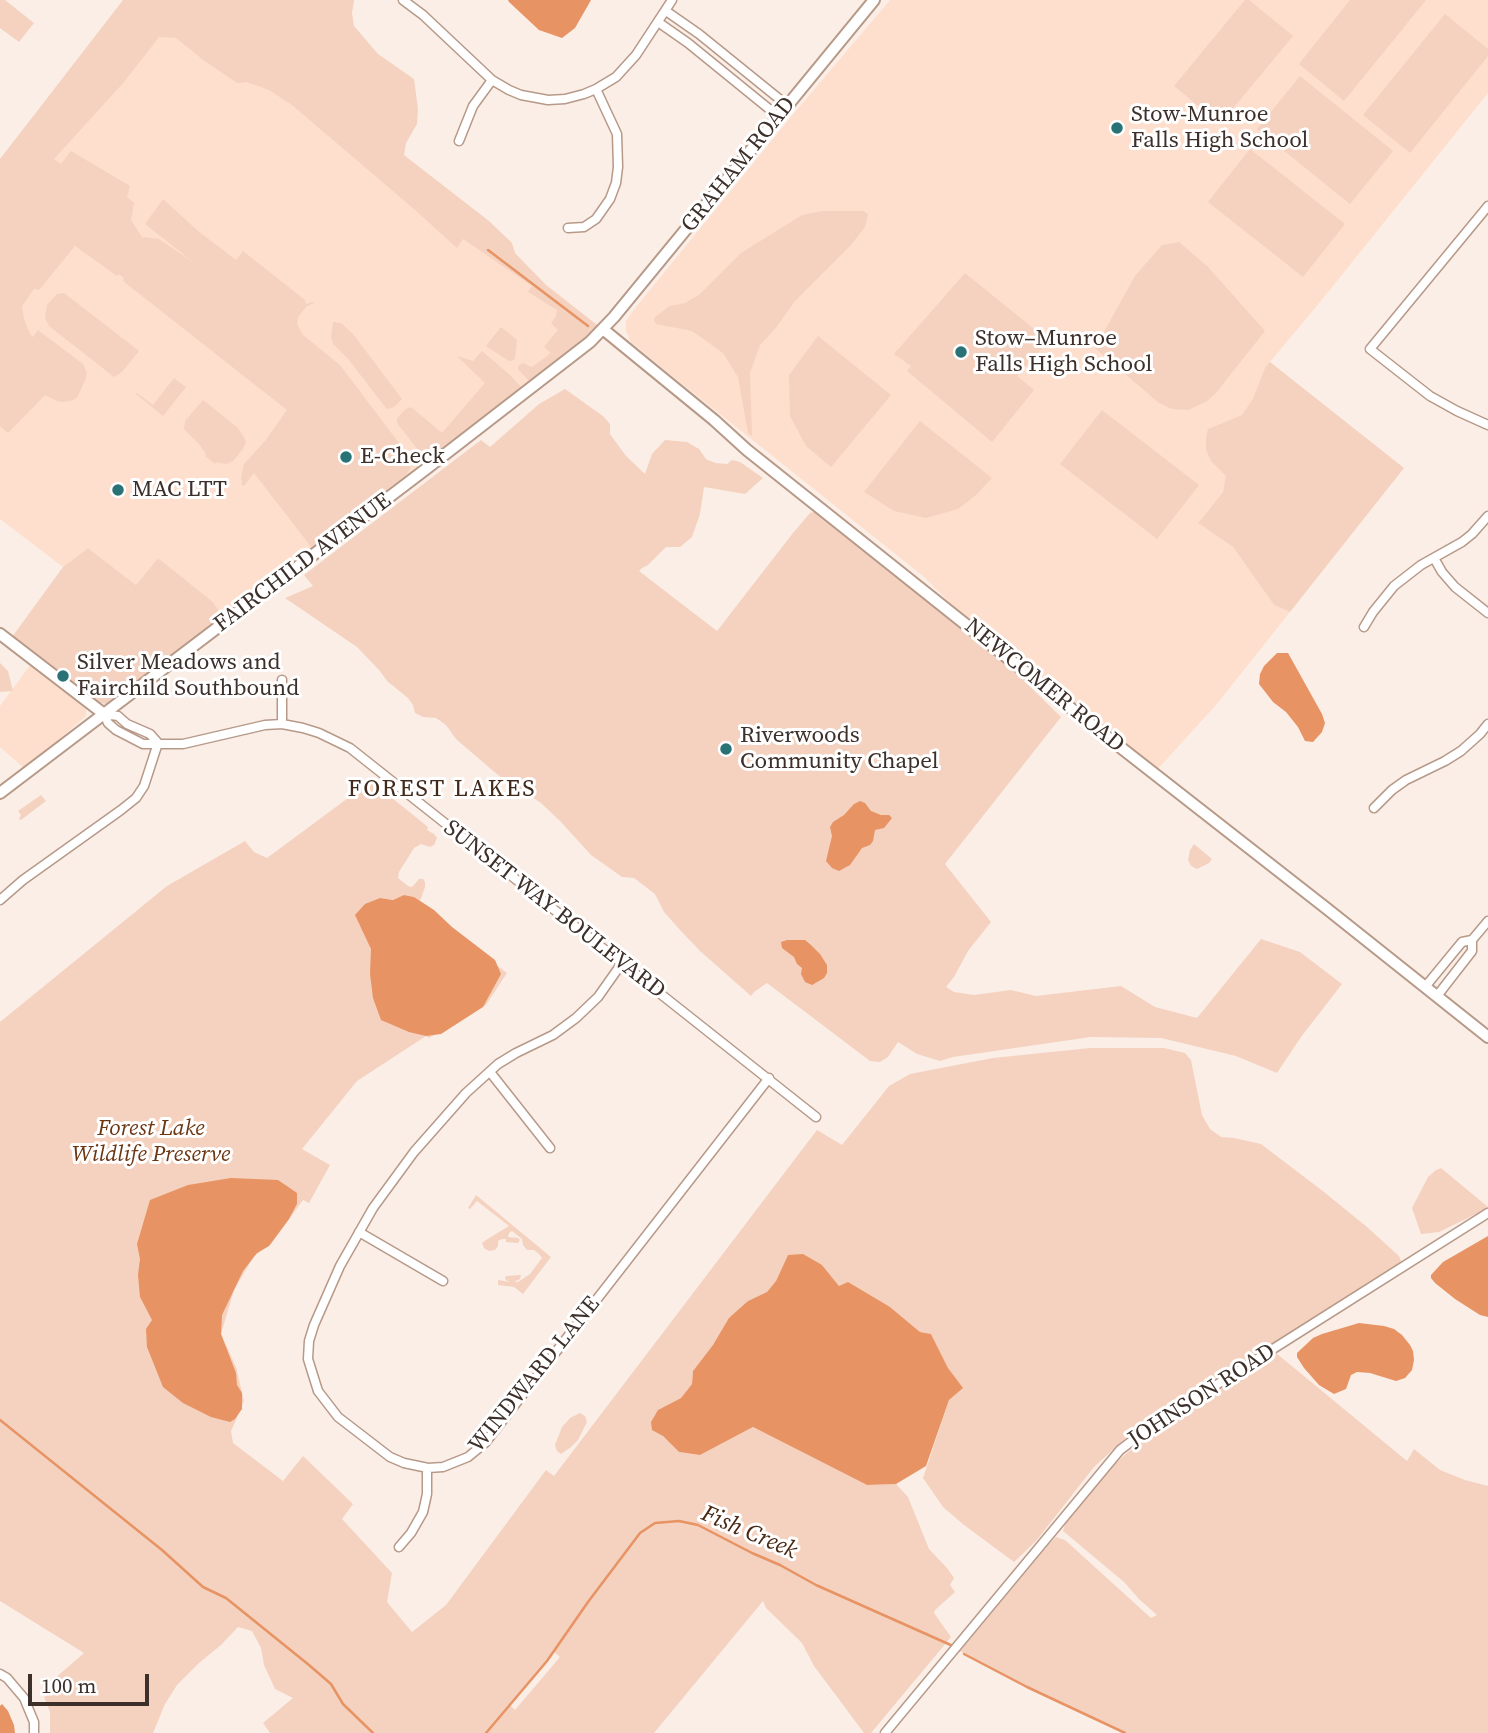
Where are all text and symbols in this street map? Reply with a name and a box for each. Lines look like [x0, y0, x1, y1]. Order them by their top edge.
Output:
street label: GRAHAM ROAD [676, 92, 802, 238]
place label: Stow-Munroe Falls High School [1131, 101, 1308, 155]
marker: Stow-Munroe Falls High School [1109, 120, 1125, 136]
place label: Stow–Munroe Falls High School [975, 325, 1152, 379]
marker: Stow–Munroe Falls High School [953, 344, 969, 360]
place label: E-Check [360, 443, 445, 471]
marker: E-Check [338, 449, 354, 465]
place label: MAC LTT [132, 476, 227, 504]
marker: MAC LTT [110, 482, 126, 498]
street label: FAIRCHILD AVENUE [209, 487, 397, 639]
street label: NEWCOMER ROAD [958, 613, 1130, 759]
place label: Silver Meadows and Fairchild Southbound [77, 649, 299, 703]
marker: Silver Meadows and Fairchild Southbound [55, 668, 71, 684]
place label: Riverwoods Community Chapel [740, 722, 939, 776]
marker: Riverwoods Community Chapel [718, 741, 734, 757]
district label: FOREST LAKES [349, 776, 535, 804]
street label: SUNSET WAY BOULEVARD [438, 815, 670, 1005]
park label: Forest Lake Wildlife Preserve [72, 1115, 230, 1169]
street label: WINDWARD LANE [464, 1291, 606, 1459]
street label: JOHNSON ROAD [1123, 1338, 1281, 1454]
water label: Fish Creek [697, 1500, 801, 1566]
scale bar [32, 1660, 152, 1704]
text: 100 m [41, 1671, 96, 1700]

